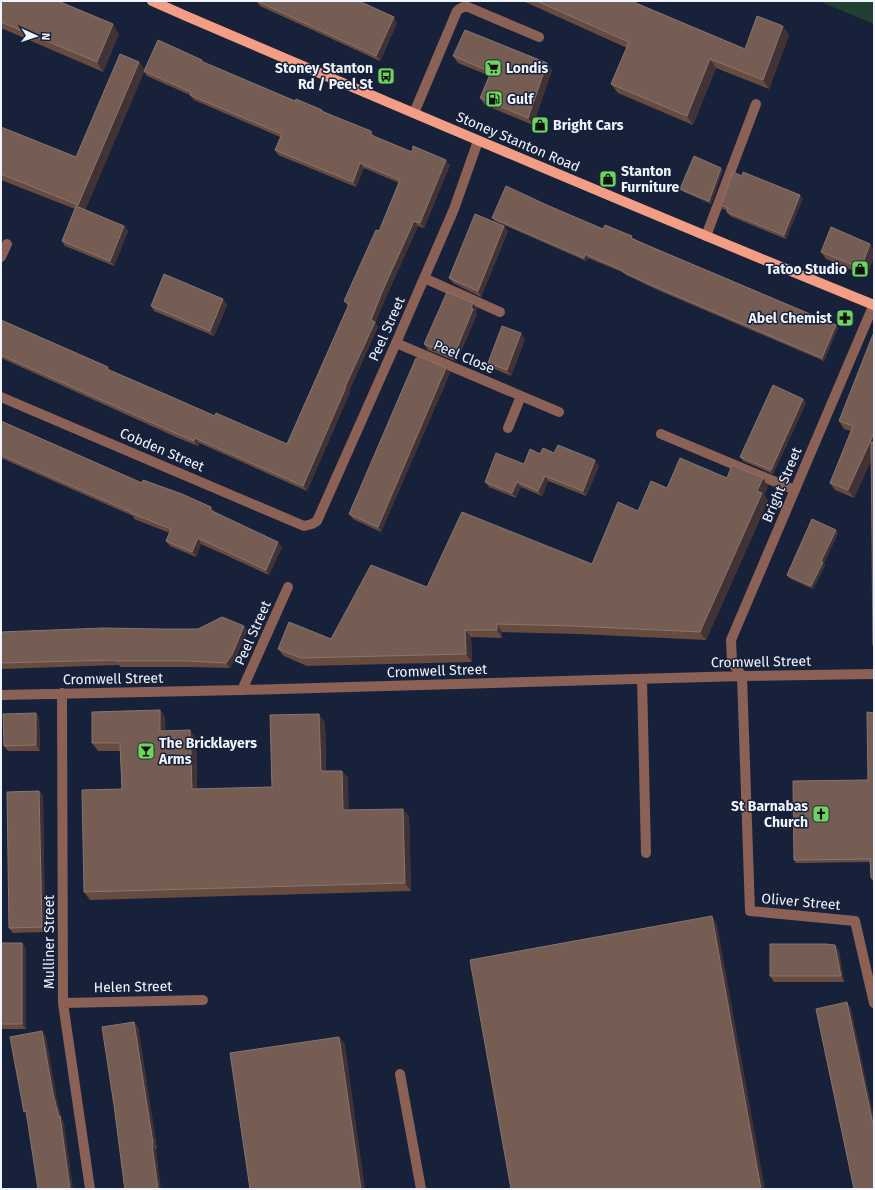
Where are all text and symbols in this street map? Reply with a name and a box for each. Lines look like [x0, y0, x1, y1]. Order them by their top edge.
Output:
north arrow [16, 16, 56, 56]
text: N [39, 33, 52, 40]
supermarket icon: Londis [483, 58, 503, 78]
place label: Stoney Stanton Rd / Peel St [275, 60, 374, 93]
place label: Londis [506, 60, 548, 77]
bus stop icon: Stoney Stanton Rd / Peel St [376, 66, 396, 86]
fuel station icon: Gulf [484, 89, 504, 109]
place label: Gulf [507, 91, 535, 108]
street label: Stoney Stanton Road [454, 108, 582, 176]
shop icon: Bright Cars [530, 115, 550, 135]
place label: Bright Cars [553, 117, 624, 134]
place label: Stanton Furniture [621, 163, 680, 196]
shop icon: Stanton Furniture [598, 169, 618, 189]
shop icon: Tatoo Studio [850, 259, 870, 279]
place label: Tatoo Studio [766, 261, 847, 278]
street label: Peel Street [365, 293, 409, 364]
pharmacy icon: Abel Chemist [835, 308, 855, 328]
place label: Abel Chemist [748, 310, 833, 327]
street label: Peel Close [431, 337, 497, 377]
street label: Cobden Street [117, 425, 208, 476]
street label: Bright Street [759, 444, 806, 525]
street label: Peel Street [231, 597, 275, 668]
street label: Cromwell Street [711, 653, 812, 671]
street label: Cromwell Street [387, 661, 488, 681]
street label: Cromwell Street [63, 670, 164, 688]
place label: The Bricklayers Arms [158, 735, 257, 768]
bar icon: The Bricklayers Arms [136, 741, 156, 761]
place label: St Barnabas Church [731, 798, 808, 831]
church icon: St Barnabas Church [811, 804, 831, 824]
street label: Oliver Street [761, 890, 842, 914]
street label: Mulliner Street [41, 894, 58, 989]
street label: Helen Street [93, 978, 173, 996]

